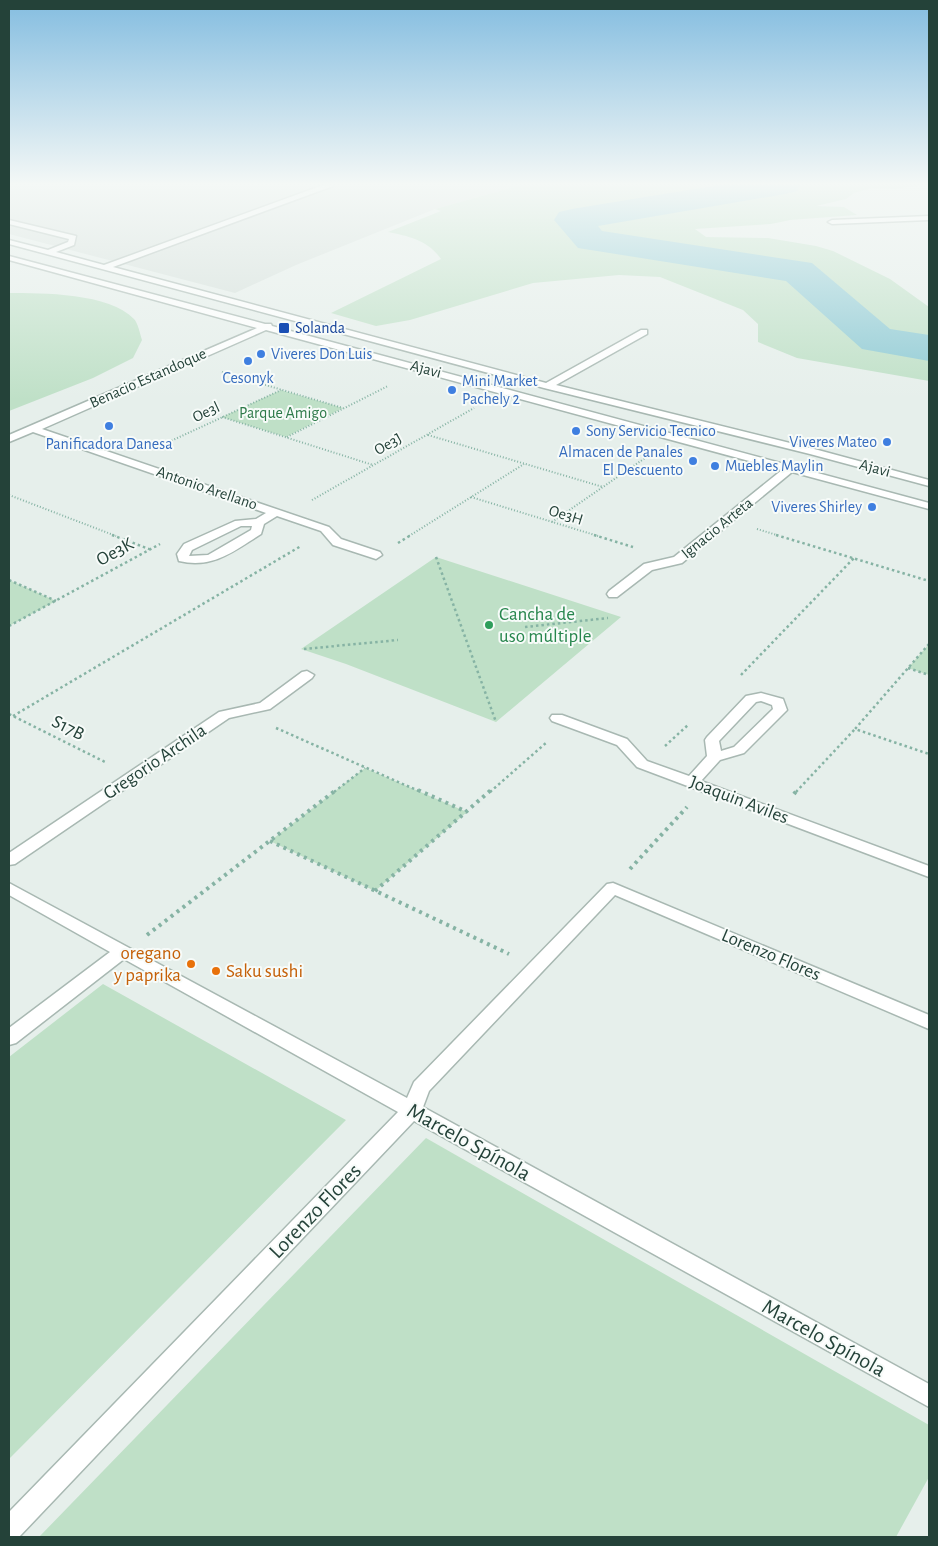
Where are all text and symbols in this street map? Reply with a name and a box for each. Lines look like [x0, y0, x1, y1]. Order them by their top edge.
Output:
place label: Solanda [295, 320, 345, 336]
marker: Solanda [277, 321, 291, 335]
street label: Benacio Estandoque [87, 345, 209, 411]
place label: Viveres Don Luis [271, 346, 372, 362]
marker: Viveres Don Luis [255, 348, 267, 360]
marker: Cesonyk [242, 355, 254, 367]
street label: Ajavi [409, 357, 443, 382]
place label: Cesonyk [222, 370, 274, 387]
place label: Mini Market Pachely 2 [462, 373, 538, 408]
marker: Mini Market Pachely 2 [446, 384, 458, 396]
street label: Oe3l [190, 399, 222, 425]
park label: Parque Amigo [239, 405, 327, 421]
marker: Panificadora Danesa [103, 420, 115, 432]
place label: Sony Servicio Tecnico [586, 423, 716, 440]
marker: Sony Servicio Tecnico [570, 425, 582, 437]
street label: Oe3J [371, 430, 405, 458]
place label: Viveres Mateo [789, 434, 877, 450]
place label: Panificadora Danesa [45, 436, 173, 452]
marker: Viveres Mateo [881, 436, 893, 448]
place label: Almacen de Panales El Descuento [559, 444, 683, 478]
marker: Almacen de Panales El Descuento [687, 455, 699, 467]
street label: Ajavi [858, 456, 892, 481]
place label: Muebles Maylin [725, 458, 824, 475]
marker: Muebles Maylin [709, 460, 721, 472]
street label: Antonio Arellano [155, 463, 260, 513]
street label: Ignacio Arteta [678, 494, 756, 562]
place label: Viveres Shirley [771, 499, 862, 516]
marker: Viveres Shirley [866, 501, 878, 513]
street label: Oe3H [547, 502, 585, 528]
street label: Oe3K [93, 534, 137, 570]
place label: Cancha de uso múltiple [499, 605, 592, 646]
marker: Cancha de uso múltiple [483, 619, 495, 631]
street label: S17B [49, 712, 87, 744]
street label: Gregorio Archila [100, 721, 210, 803]
street label: Joaquin Aviles [687, 772, 791, 828]
street label: Lorenzo Flores [719, 926, 823, 984]
place label: oregano y paprika [113, 944, 181, 985]
marker: oregano y paprika [185, 958, 197, 970]
place label: Saku sushi [226, 962, 303, 981]
marker: Saku sushi [210, 965, 222, 977]
street label: Marcelo Spínola [404, 1099, 534, 1185]
street label: Lorenzo Flores [265, 1159, 365, 1263]
street label: Marcelo Spínola [759, 1295, 889, 1381]

